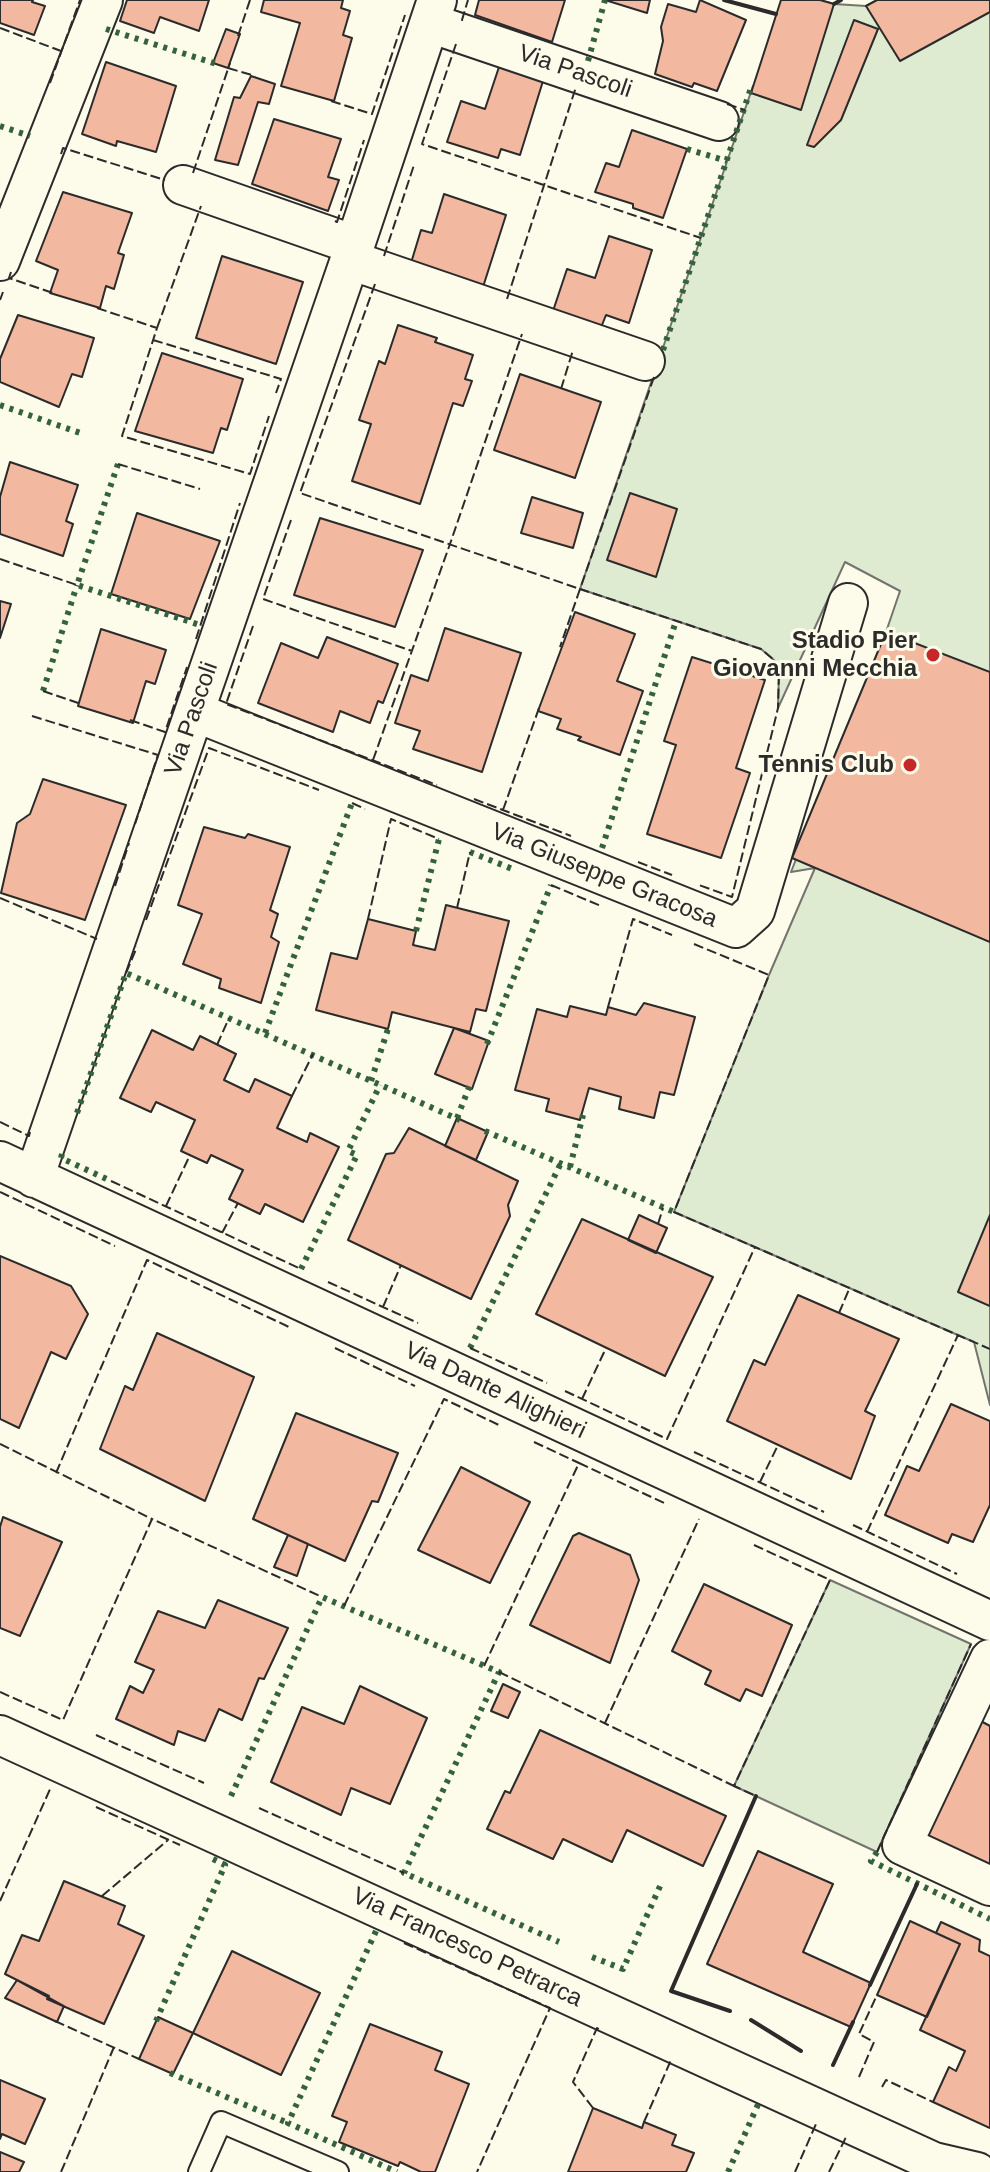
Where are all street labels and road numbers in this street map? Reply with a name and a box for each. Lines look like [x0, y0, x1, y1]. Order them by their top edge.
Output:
street label: Via Pascoli [514, 39, 636, 105]
street label: Via Pascoli [159, 658, 225, 780]
street label: Via Giuseppe Gracosa [487, 818, 721, 934]
street label: Via Dante Alighieri [400, 1336, 590, 1446]
street label: Via Francesco Petrarca [347, 1882, 587, 2014]

